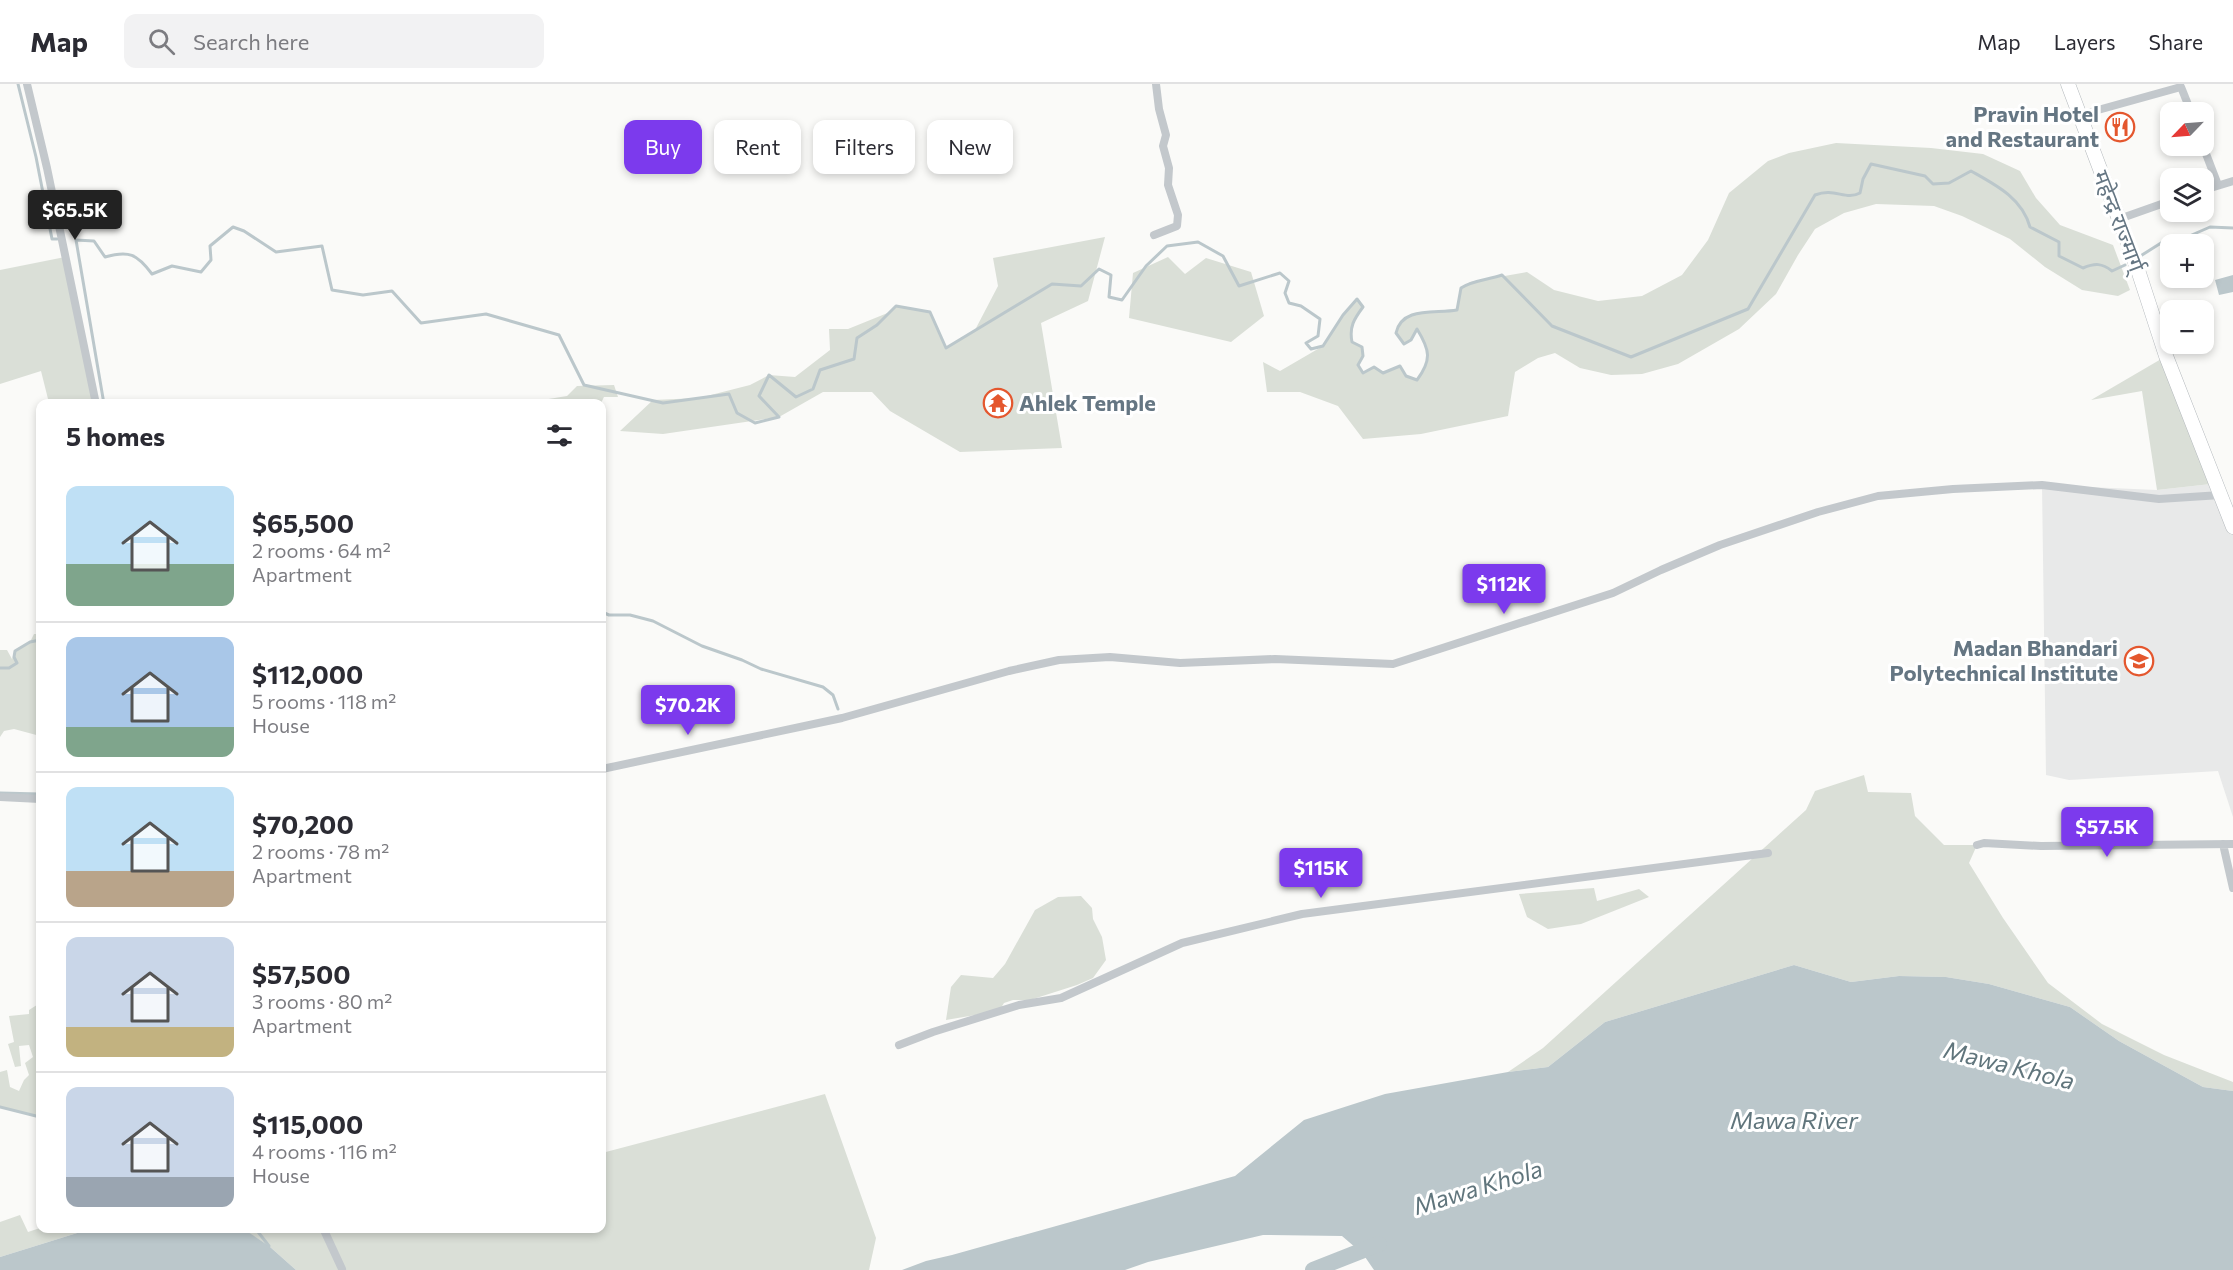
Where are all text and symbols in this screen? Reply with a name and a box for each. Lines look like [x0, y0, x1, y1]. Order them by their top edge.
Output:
search box [124, 14, 544, 68]
text: Map [30, 24, 88, 58]
icon: search [145, 25, 178, 58]
text: Search here [193, 28, 309, 55]
text: Map [1977, 29, 2021, 54]
text: Layers [2054, 29, 2116, 54]
text: Share [2149, 29, 2203, 54]
place label: Pravin Hotel and Restaurant [1946, 100, 2099, 152]
north arrow [2160, 102, 2214, 156]
map controls [2160, 102, 2214, 354]
restaurant icon: Pravin Hotel and Restaurant [2104, 111, 2136, 143]
chip: Buy [624, 120, 702, 174]
chip: Rent [714, 120, 801, 174]
chip: Filters [813, 120, 915, 174]
chip: New [927, 120, 1013, 174]
street label: महेन्द्र राज्मार्ग् [2087, 166, 2152, 278]
button: layers [2160, 168, 2214, 222]
pin: $65.5K [26, 190, 124, 241]
text: $65.5K [42, 197, 108, 221]
button: + [2160, 234, 2214, 288]
button: − [2160, 300, 2214, 354]
temple icon: Ahlek Temple [982, 387, 1014, 419]
place label: Ahlek Temple [1019, 389, 1156, 416]
icon: filters [543, 419, 576, 452]
text: 5 homes [66, 420, 165, 451]
text: $65,500 [252, 507, 354, 538]
icon: home [114, 510, 186, 582]
text: 2 rooms · 64 m² [252, 538, 391, 562]
text: Apartment [252, 562, 352, 586]
pin: $112K [1462, 564, 1546, 615]
text: $112K [1477, 571, 1531, 595]
place label: Madan Bhandari Polytechnical Institute [1890, 634, 2118, 686]
school or university icon: Madan Bhandari Polytechnical Institute [2123, 645, 2155, 677]
text: $112,000 [252, 658, 363, 689]
icon: home [114, 661, 186, 733]
pin: $70.2K [639, 685, 737, 736]
text: 5 rooms · 118 m² [252, 689, 396, 713]
text: $70.2K [655, 692, 721, 716]
text: House [252, 713, 310, 737]
pin: $57.5K [2058, 807, 2156, 858]
text: $70,200 [252, 808, 354, 839]
icon: home [114, 811, 186, 883]
text: $57.5K [2075, 814, 2139, 838]
text: 2 rooms · 78 m² [252, 839, 389, 863]
pin: $115K [1279, 848, 1363, 899]
text: $115K [1293, 855, 1349, 879]
text: Apartment [252, 863, 352, 887]
text: $57,500 [252, 958, 351, 989]
icon: home [114, 961, 186, 1033]
text: 3 rooms · 80 m² [252, 989, 392, 1013]
text: Apartment [252, 1013, 352, 1037]
water label: Mawa Khola [1941, 1034, 2078, 1095]
water label: Mawa River [1730, 1105, 1859, 1134]
text: $115,000 [252, 1108, 363, 1139]
icon: home [114, 1111, 186, 1183]
text: 4 rooms · 116 m² [252, 1139, 397, 1163]
water label: Mawa Khola [1409, 1153, 1546, 1220]
text: House [252, 1163, 310, 1187]

